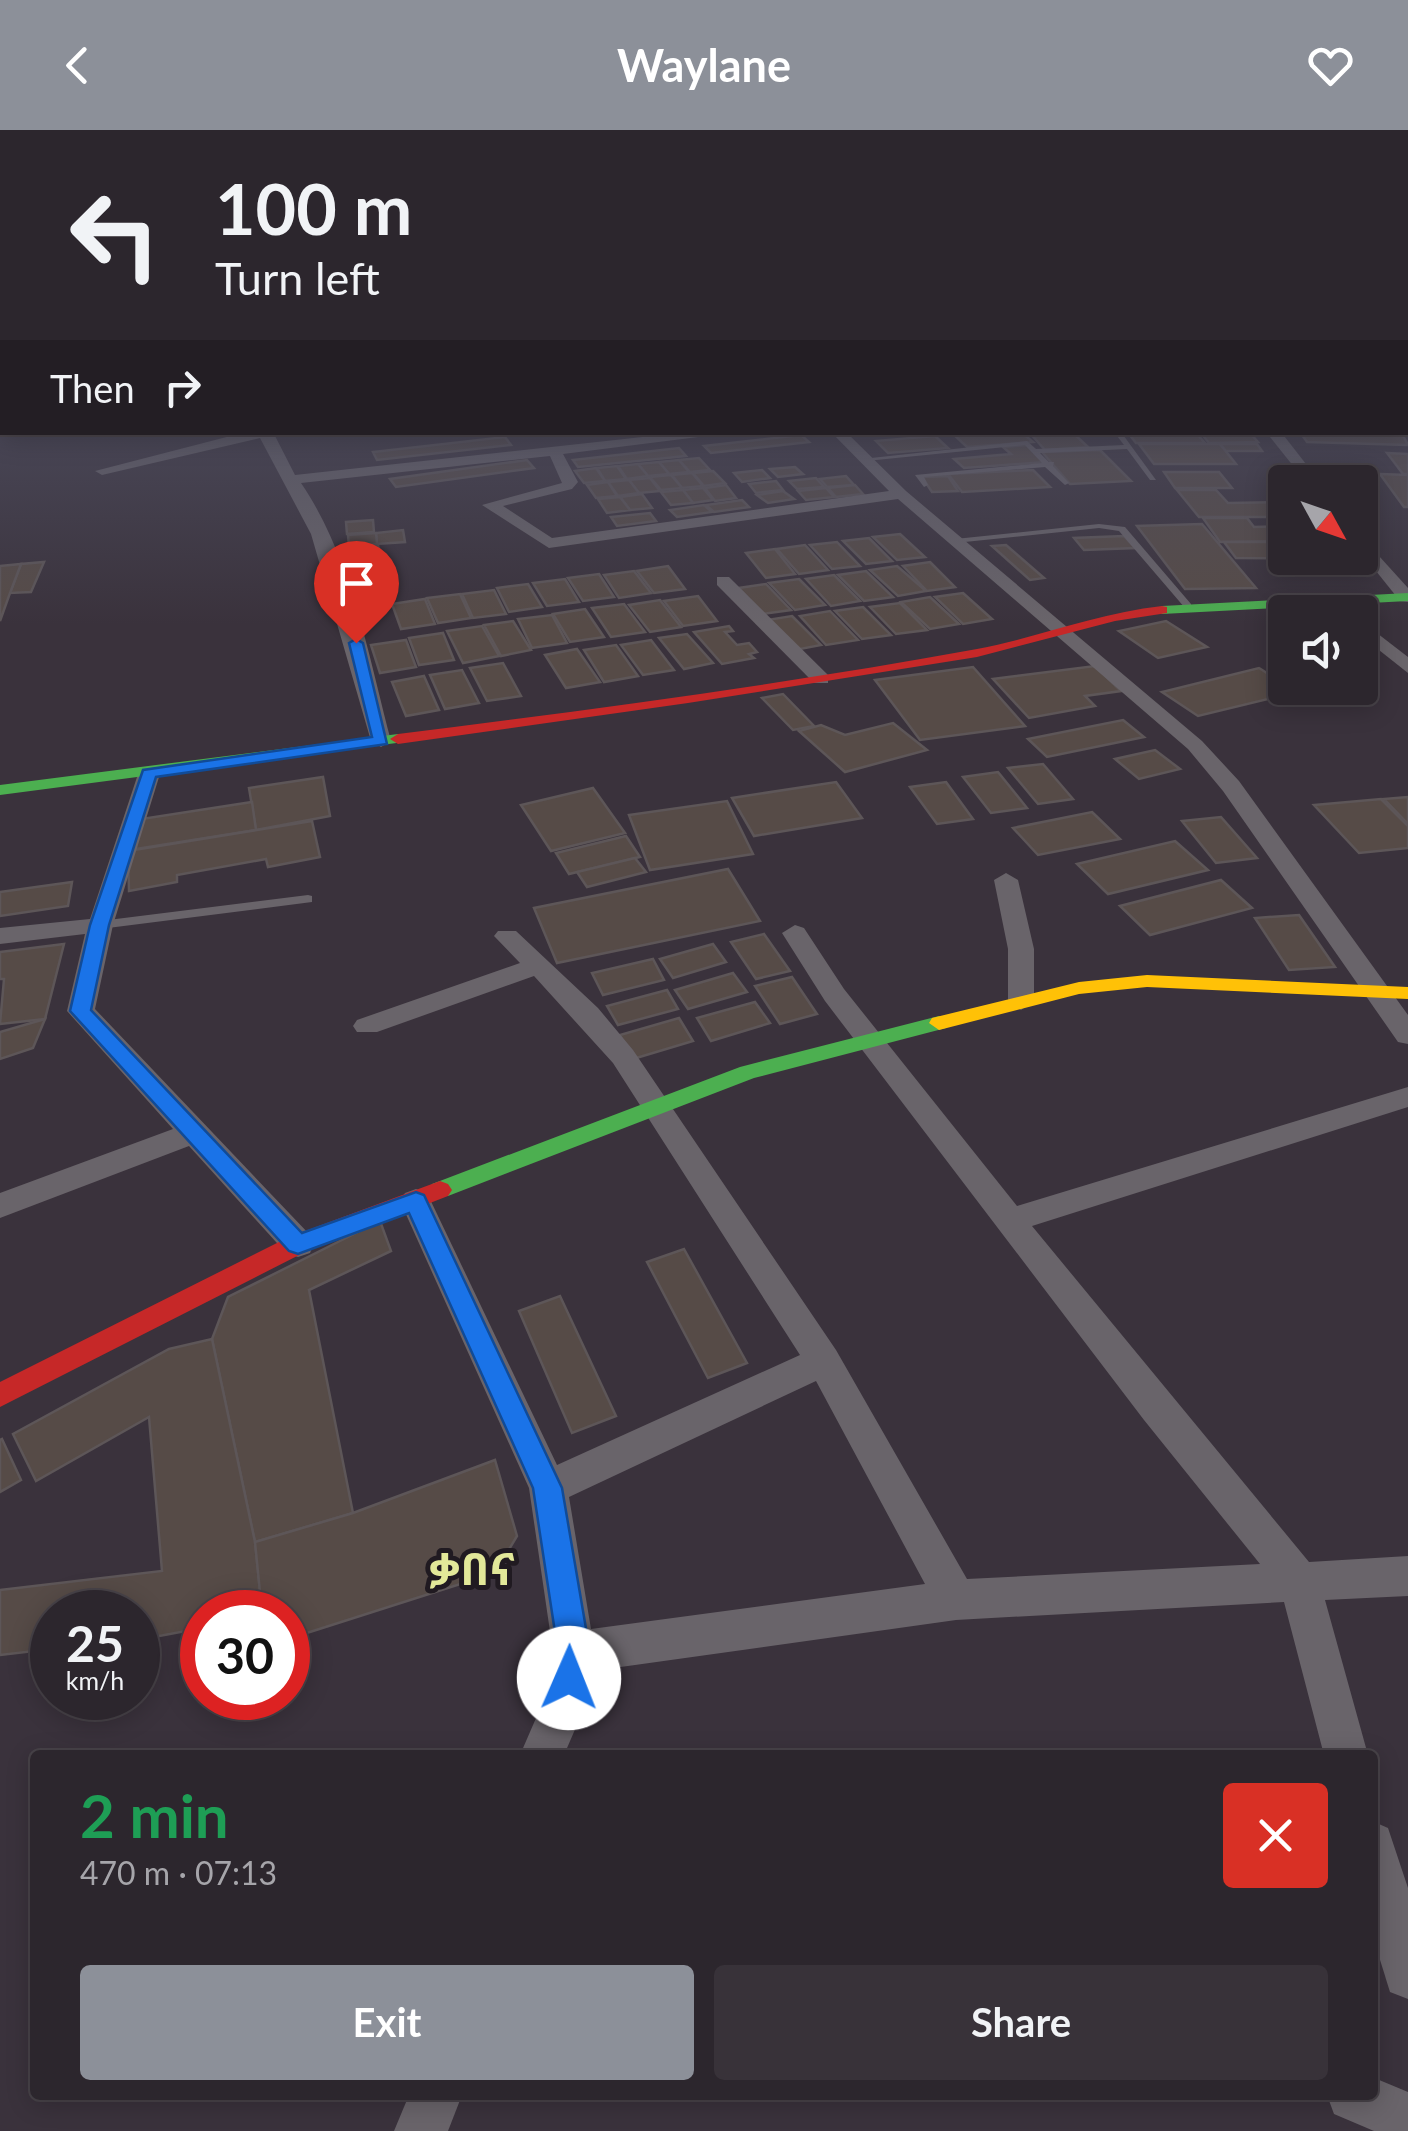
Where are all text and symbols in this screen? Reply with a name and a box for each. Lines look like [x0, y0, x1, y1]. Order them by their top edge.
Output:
icon: back [50, 38, 105, 93]
text: Waylane [617, 38, 791, 92]
icon: heart [1303, 38, 1358, 93]
text: 100 m [215, 166, 412, 250]
icon: left [50, 170, 180, 300]
text: Turn left [215, 251, 380, 305]
icon: right [155, 360, 210, 415]
text: Then [50, 365, 135, 411]
north arrow [1268, 465, 1378, 575]
map controls [1268, 465, 1378, 705]
pin [314, 541, 399, 644]
icon: arrive [329, 556, 384, 611]
button: sound [1268, 595, 1378, 705]
district label: ቃበና [429, 1541, 515, 1595]
speed limit sign: 30 [180, 1590, 310, 1720]
text: 25 [66, 1613, 124, 1673]
position arrow [517, 1626, 621, 1730]
text: km/h [66, 1665, 124, 1695]
text: 2 min [80, 1779, 229, 1851]
button: close [1223, 1783, 1328, 1888]
text: 470 m · 07:13 [80, 1853, 277, 1892]
button: Exit [80, 1965, 694, 2080]
button: Share [714, 1965, 1328, 2080]

